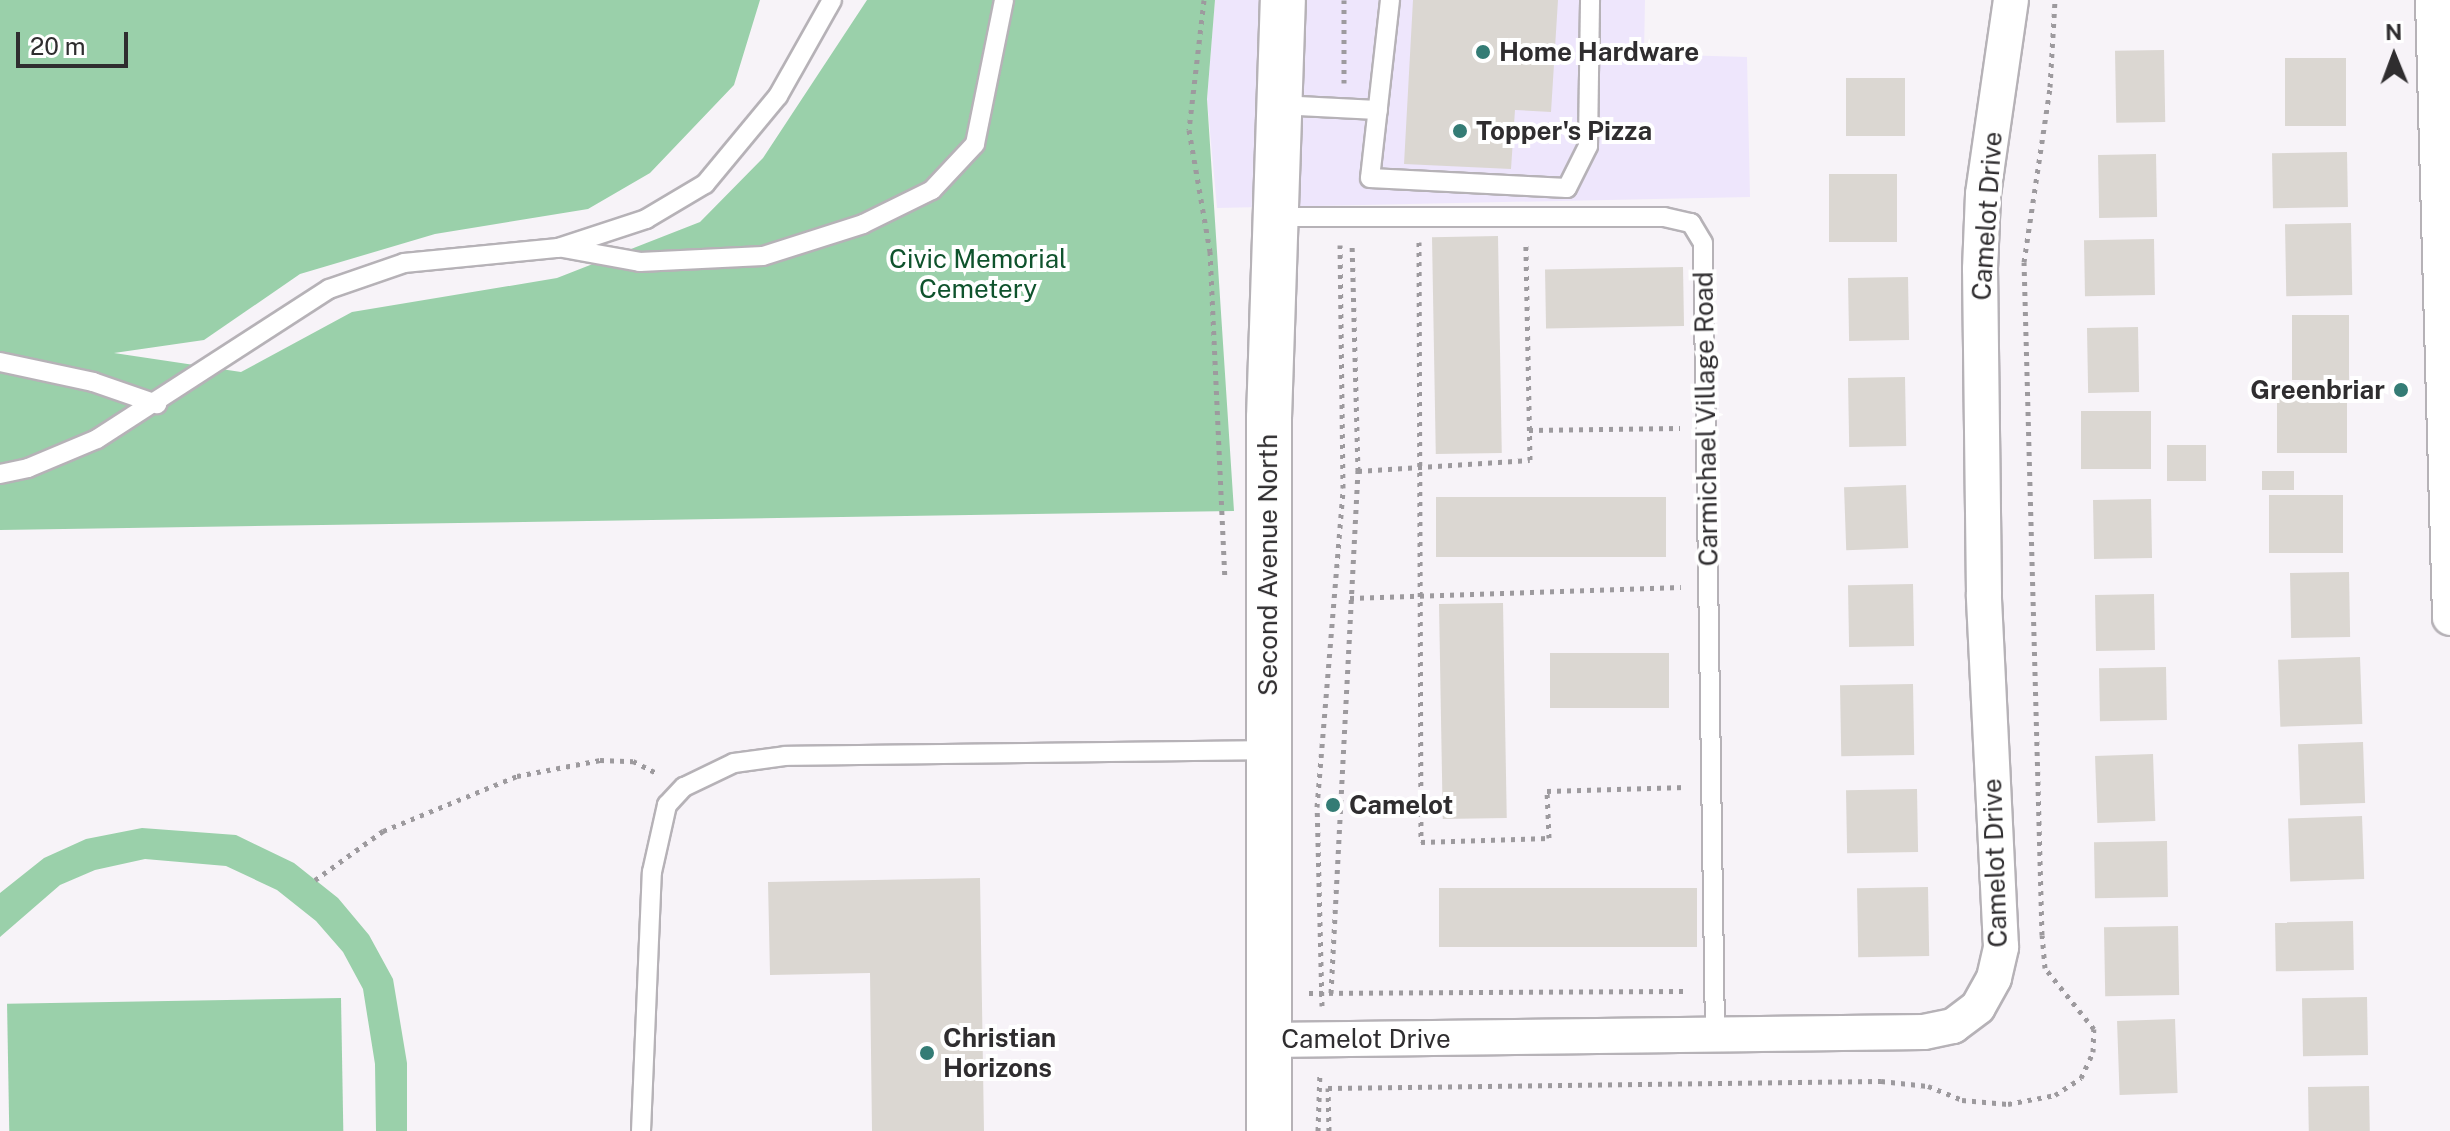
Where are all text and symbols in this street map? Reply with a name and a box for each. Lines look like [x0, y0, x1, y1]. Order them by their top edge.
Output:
scale bar [20, 16, 132, 66]
north arrow [2354, 16, 2434, 96]
text: N [2385, 19, 2402, 45]
text: 20 m [30, 32, 86, 60]
place label: Home Hardware [1499, 36, 1699, 68]
marker: Home Hardware [1474, 43, 1492, 61]
place label: Topper's Pizza [1476, 115, 1652, 147]
marker: Topper's Pizza [1451, 122, 1469, 140]
street label: Camelot Drive [1966, 130, 2008, 302]
park label: Civic Memorial Cemetery [889, 243, 1067, 304]
street label: Carmichael Village Road [1688, 271, 1724, 567]
place label: Greenbriar [2250, 374, 2385, 406]
marker: Greenbriar [2392, 381, 2410, 399]
street label: Second Avenue North [1252, 434, 1284, 696]
street label: Camelot Drive [1976, 778, 2014, 948]
place label: Camelot [1349, 789, 1453, 821]
marker: Camelot [1324, 796, 1342, 814]
place label: Christian Horizons [943, 1022, 1056, 1084]
street label: Camelot Drive [1281, 1023, 1451, 1055]
marker: Christian Horizons [918, 1044, 936, 1062]

